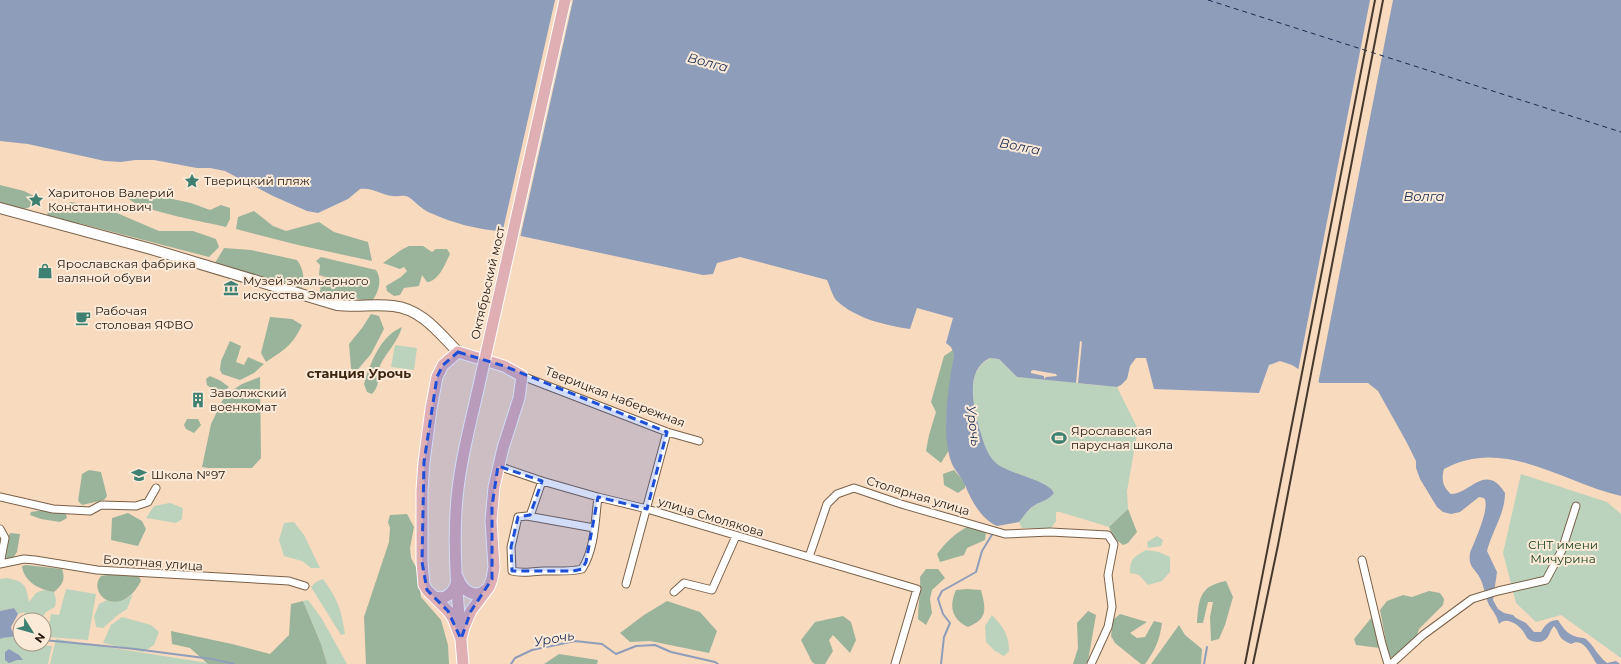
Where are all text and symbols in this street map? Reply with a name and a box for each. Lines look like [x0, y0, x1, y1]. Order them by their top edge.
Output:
water label: Волга [686, 49, 730, 75]
water label: Волга [998, 134, 1042, 158]
place icon: Тверицкий пляж [183, 172, 201, 190]
place label: Тверицкий пляж [204, 173, 310, 188]
place label: Харитонов Валерий Константинович [48, 185, 174, 214]
water label: Волга [1403, 188, 1445, 204]
place icon: Харитонов Валерий Константинович [27, 191, 45, 209]
street label: Октябрьский мост [467, 225, 508, 341]
place label: Ярославская фабрика валяной обуви [57, 256, 196, 285]
shop icon: Ярославская фабрика валяной обуви [36, 262, 54, 280]
place label: Музей эмальерного искусства Эмалис [243, 273, 369, 302]
museum icon: Музей эмальерного искусства Эмалис [222, 279, 240, 297]
place label: Рабочая столовая ЯФВО [95, 303, 194, 332]
cafe icon: Рабочая столовая ЯФВО [74, 309, 92, 327]
street label: Тверицкая набережная [543, 363, 687, 430]
district label: станция Урочь [307, 365, 411, 381]
place label: Заволжский военкомат [210, 385, 287, 414]
building icon: Заволжский военкомат [189, 391, 207, 409]
water label: Урочь [964, 405, 984, 447]
place label: Ярославская парусная школа [1071, 423, 1173, 452]
sports icon: Ярославская парусная школа [1050, 429, 1068, 447]
school or university icon: Школа №97 [130, 466, 148, 484]
place label: Школа №97 [151, 467, 225, 482]
street label: Столярная улица [865, 473, 972, 518]
street label: улица Смолякова [655, 493, 766, 540]
park label: СНТ имени Мичурина [1528, 537, 1598, 566]
street label: Болотная улица [103, 552, 203, 573]
north arrow [12, 612, 52, 652]
water label: Урочь [533, 627, 575, 649]
text: N [32, 630, 48, 646]

